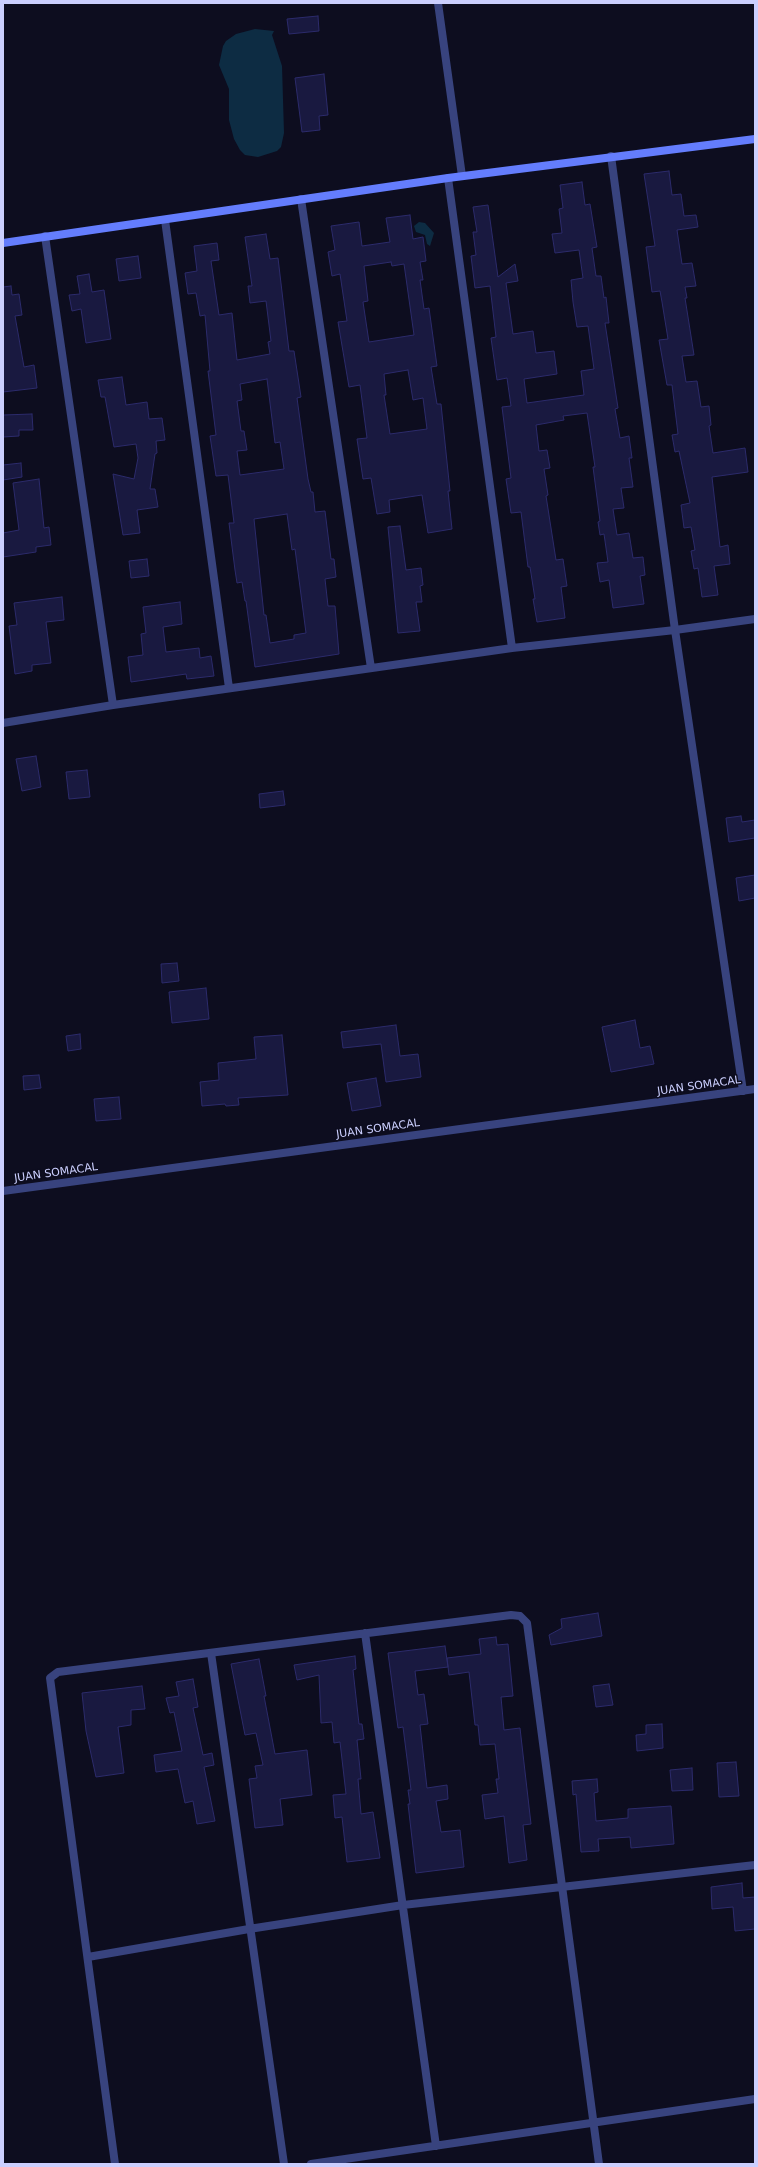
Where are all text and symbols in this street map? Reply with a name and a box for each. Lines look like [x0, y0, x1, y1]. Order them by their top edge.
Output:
street label: JUAN SOMACAL [656, 1074, 742, 1098]
street label: JUAN SOMACAL [335, 1117, 421, 1141]
street label: JUAN SOMACAL [13, 1161, 99, 1185]

